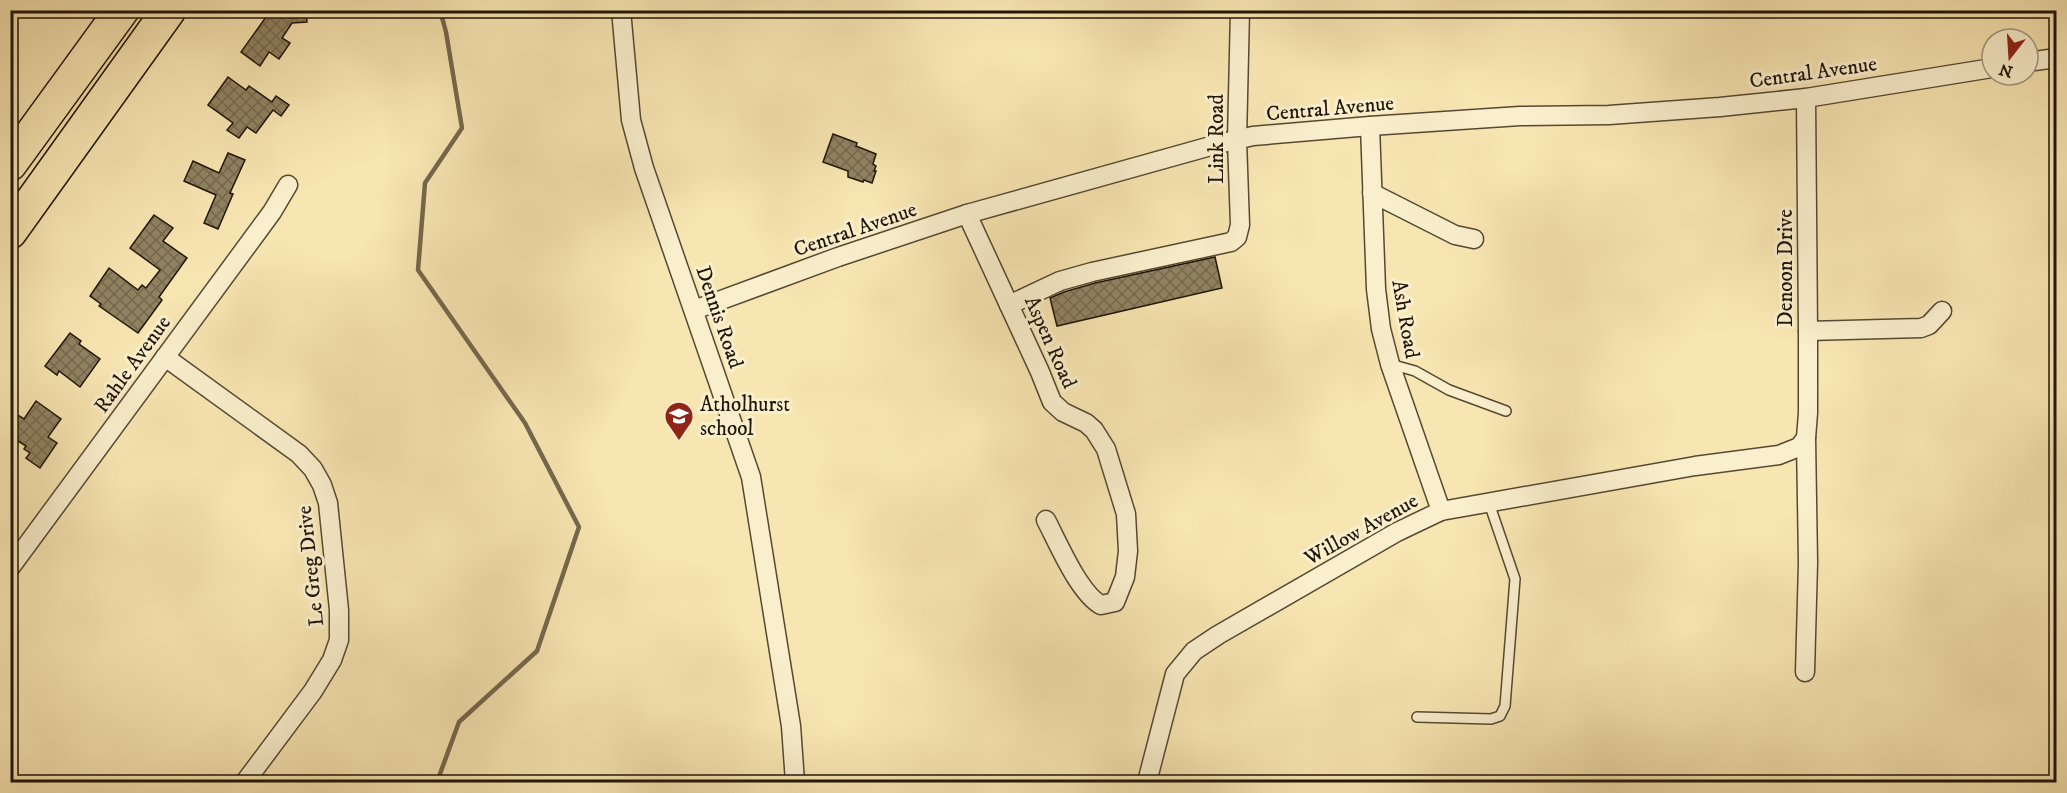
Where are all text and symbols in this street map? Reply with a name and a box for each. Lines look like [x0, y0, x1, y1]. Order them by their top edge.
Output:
north arrow [1980, 27, 2040, 87]
street label: Central Avenue [1748, 51, 1879, 95]
text: N [1997, 59, 2015, 82]
street label: Central Avenue [1265, 90, 1395, 128]
street label: Link Road [1204, 94, 1230, 184]
street label: Central Avenue [790, 197, 921, 263]
street label: Denoon Drive [1773, 209, 1799, 327]
street label: Dennis Road [689, 263, 749, 372]
street label: Ash Road [1385, 278, 1425, 361]
street label: Aspen Road [1018, 292, 1082, 393]
street label: Rahle Avenue [89, 311, 177, 418]
place label: Atholhurst school [700, 392, 790, 442]
school or university icon: Atholhurst school [663, 400, 695, 442]
street label: Willow Avenue [1299, 488, 1423, 572]
street label: Le Greg Drive [292, 504, 330, 627]

